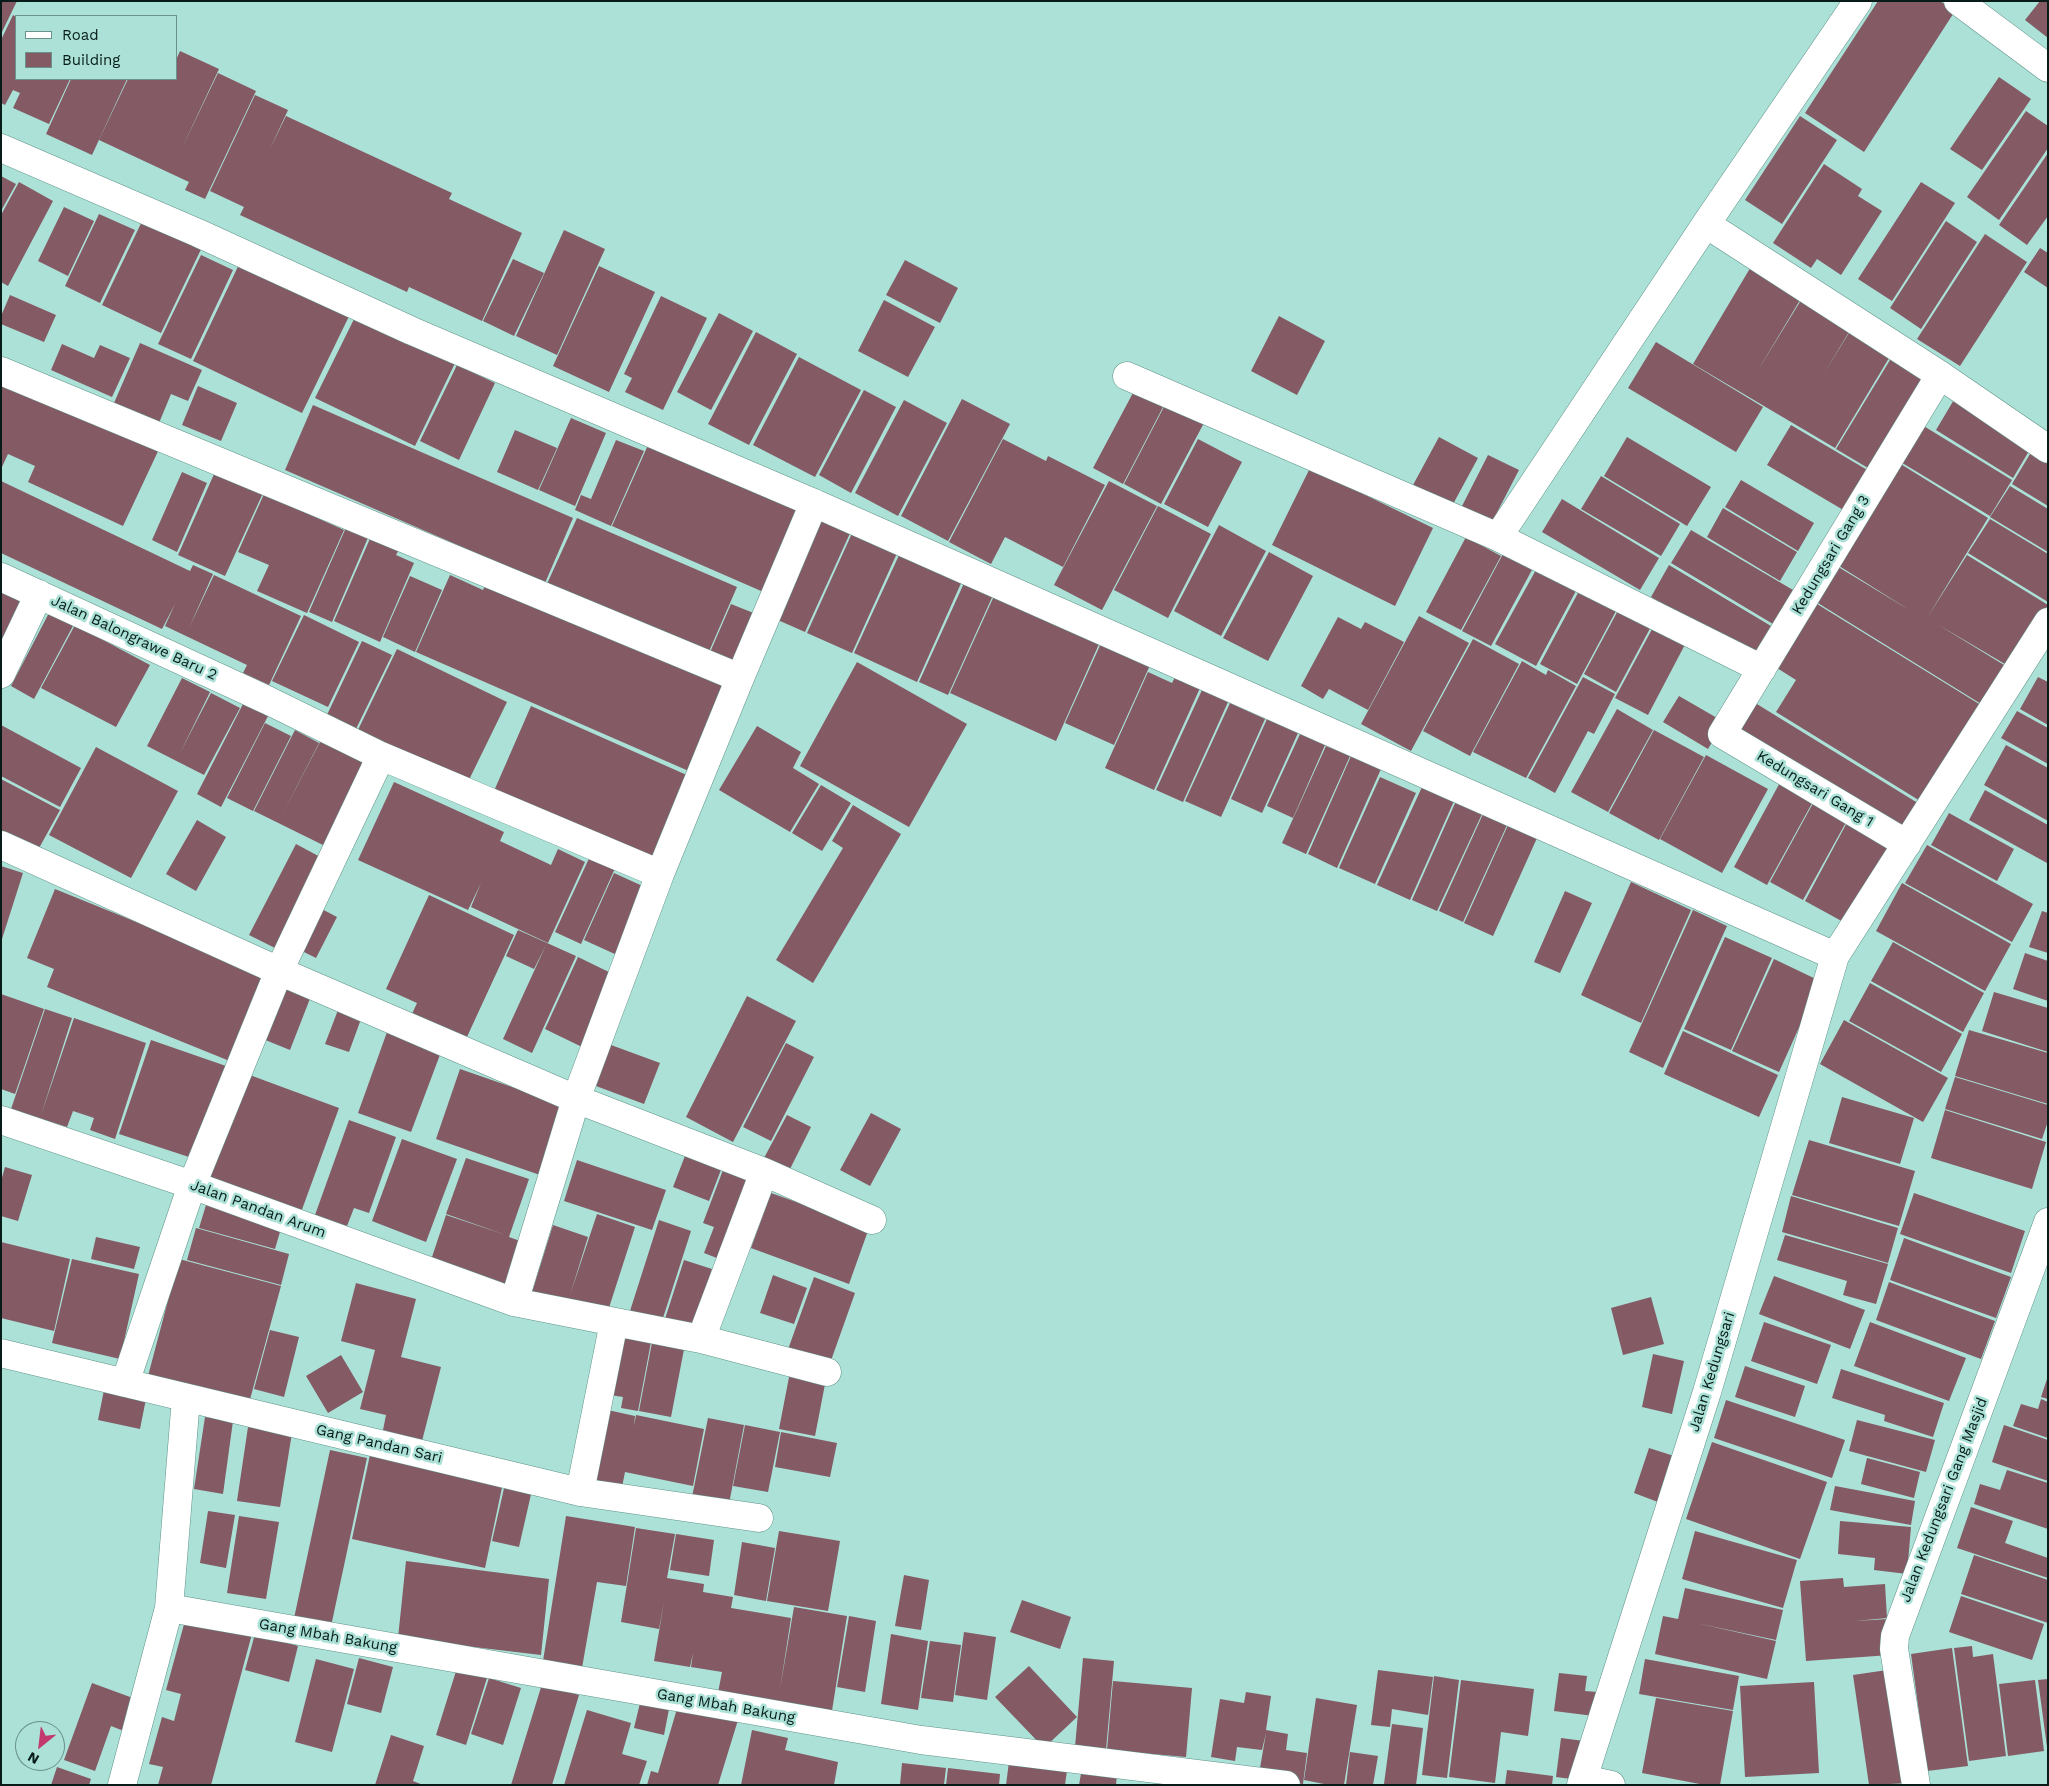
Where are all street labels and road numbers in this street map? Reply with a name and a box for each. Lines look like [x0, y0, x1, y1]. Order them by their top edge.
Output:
street label: Kedungsari Gang 3 [1788, 492, 1874, 618]
street label: Jalan Balongrawe Baru 2 [48, 592, 220, 684]
street label: Kedungsari Gang 1 [1753, 747, 1877, 831]
street label: Jalan Pandan Arum [188, 1176, 328, 1242]
street label: Jalan Kedungsari [1685, 1310, 1739, 1434]
street label: Jalan Kedungsari Gang Masjid [1897, 1395, 1991, 1605]
street label: Gang Pandan Sari [314, 1421, 444, 1467]
street label: Gang Mbah Bakung [257, 1615, 399, 1657]
street label: Gang Mbah Bakung [655, 1685, 797, 1727]

